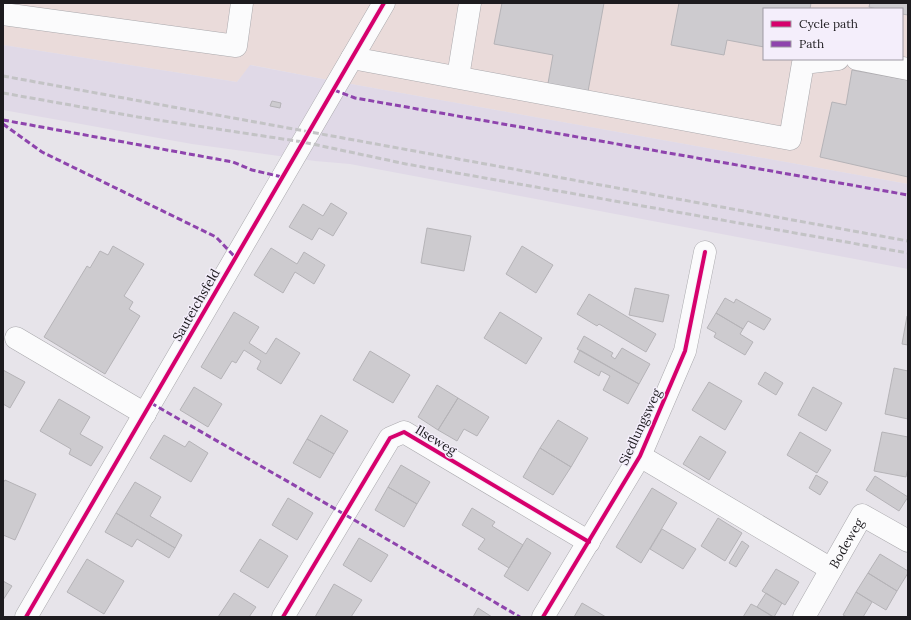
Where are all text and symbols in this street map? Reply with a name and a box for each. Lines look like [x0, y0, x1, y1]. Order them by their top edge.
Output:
legend [763, 8, 903, 60]
text: Cycle path [799, 16, 858, 31]
text: Path [799, 36, 824, 51]
street label: Sauteichsfeld [168, 266, 224, 344]
street label: Siedlungsweg [615, 385, 665, 468]
street label: Ilseweg [412, 421, 461, 459]
street label: Bodeweg [825, 514, 867, 571]

